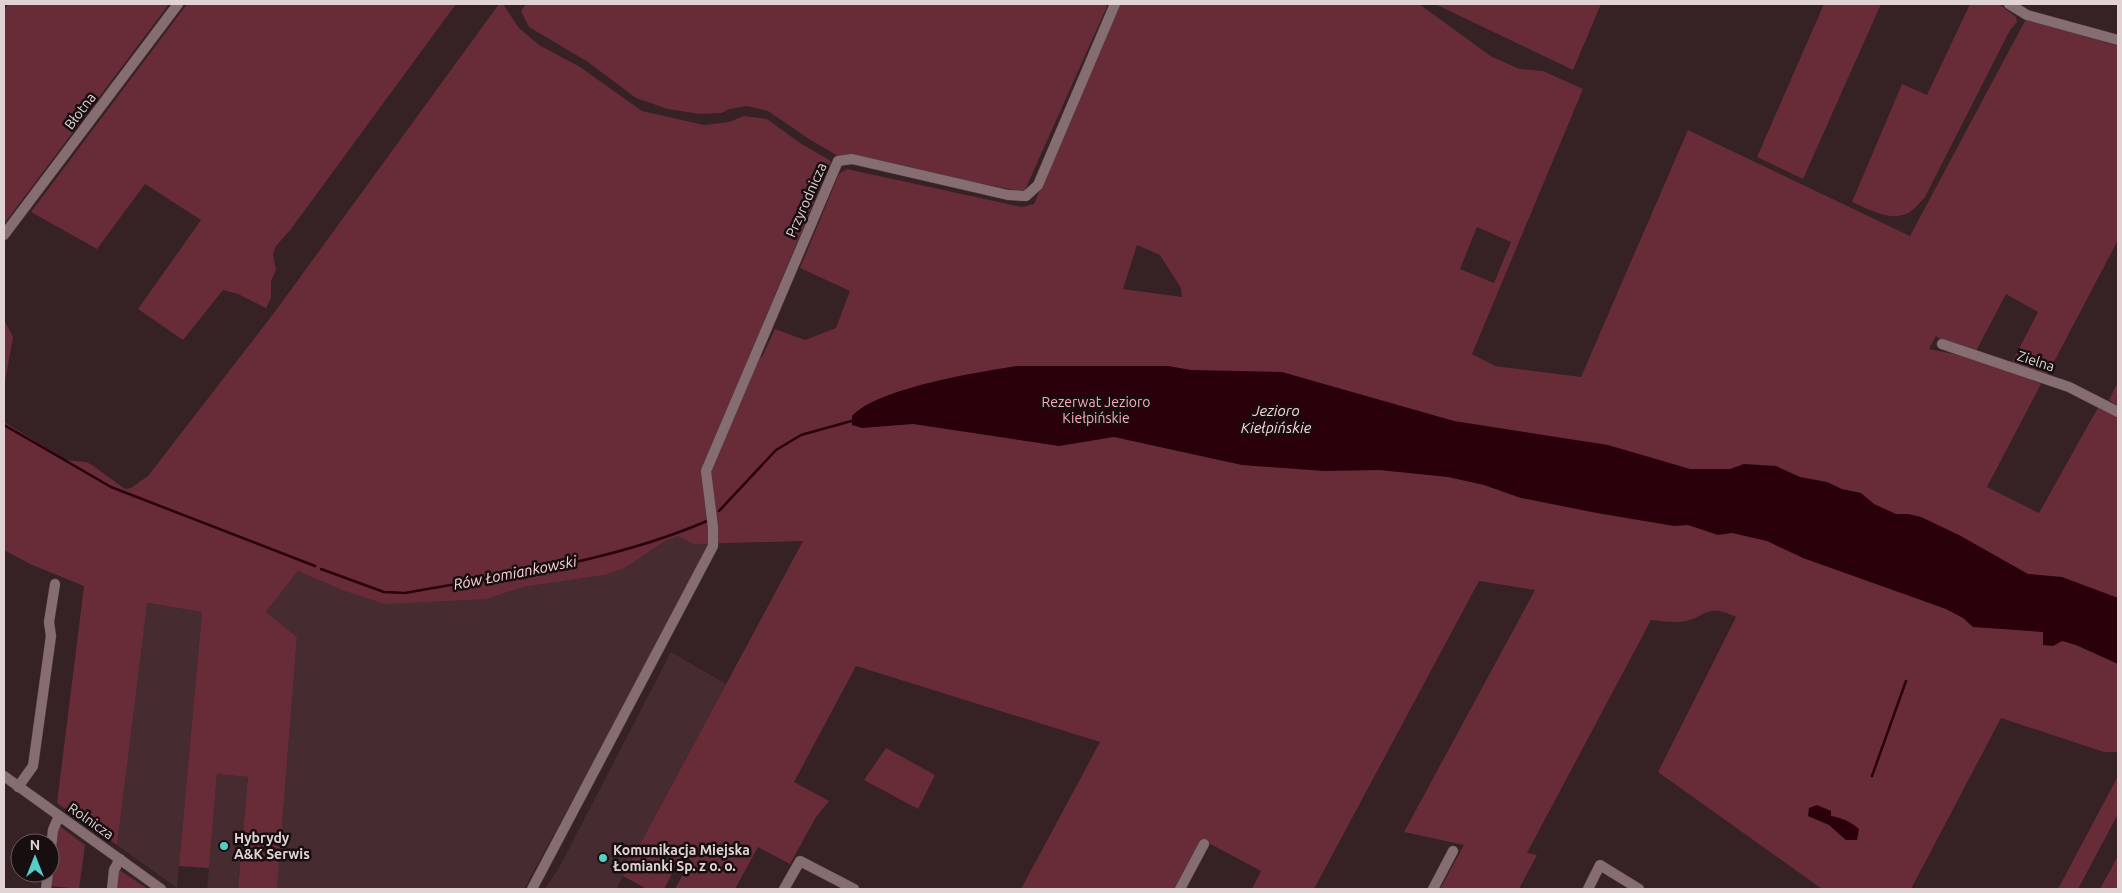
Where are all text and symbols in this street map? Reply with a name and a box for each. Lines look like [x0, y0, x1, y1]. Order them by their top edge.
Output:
street label: Błotna [61, 90, 99, 132]
street label: Przyrodnicza [782, 160, 830, 240]
street label: Zielna [2015, 348, 2057, 374]
park label: Rezerwat Jezioro Kiełpińskie [1042, 394, 1150, 426]
water label: Jezioro Kiełpińskie [1241, 402, 1312, 436]
water label: Rów Łomiankowski [452, 552, 579, 593]
street label: Rolnicza [65, 800, 117, 842]
place label: Hybrydy A&K Serwis [234, 830, 310, 862]
north arrow [10, 833, 60, 883]
text: N [30, 837, 40, 853]
marker: Hybrydy A&K Serwis [218, 840, 230, 852]
place label: Komunikacja Miejska Łomianki Sp. z o. o. [613, 842, 750, 874]
marker: Komunikacja Miejska Łomianki Sp. z o. o. [597, 852, 609, 864]

